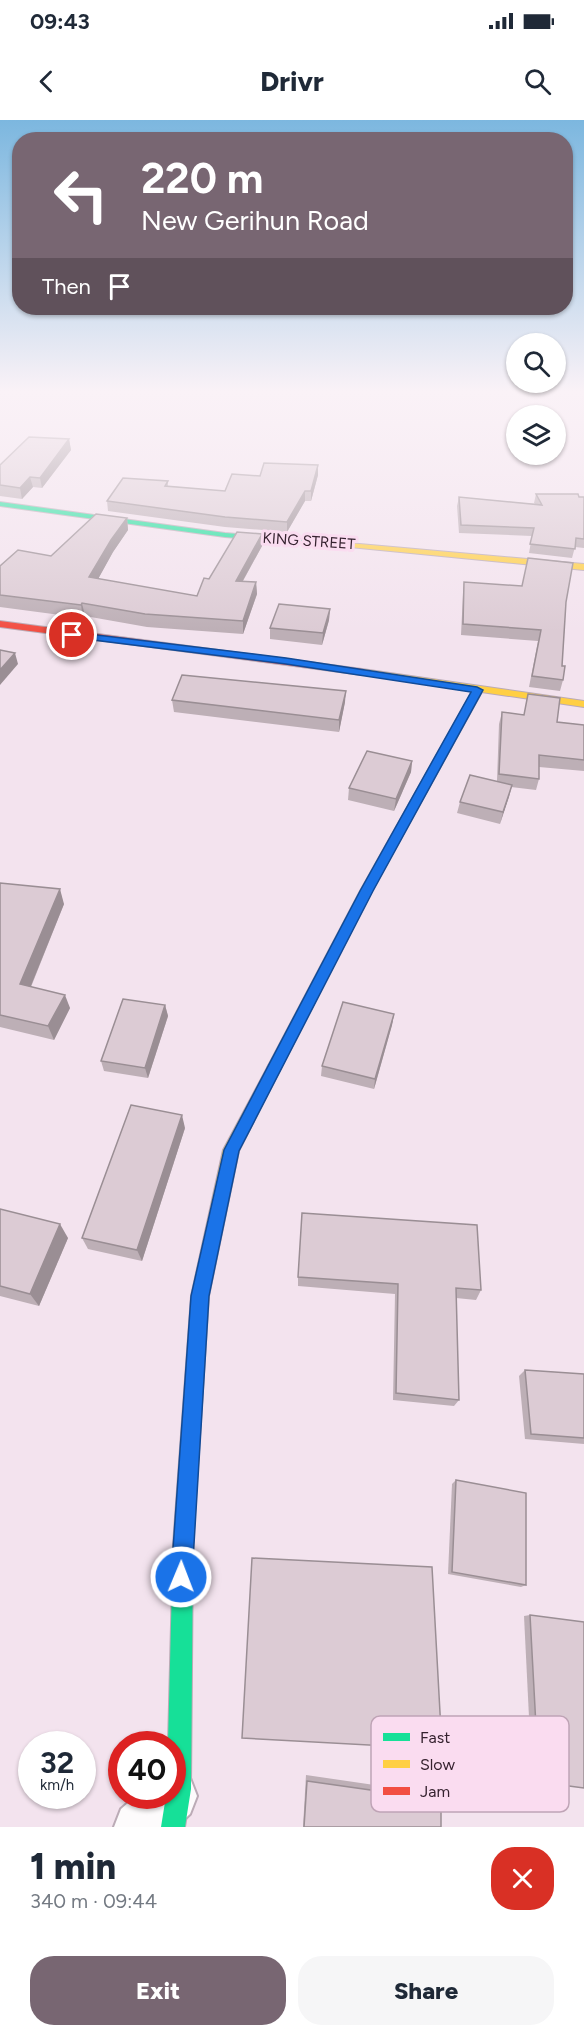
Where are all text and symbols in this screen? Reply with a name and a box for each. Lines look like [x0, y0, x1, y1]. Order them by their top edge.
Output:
text: 09:43 [30, 8, 90, 35]
icon: back [30, 65, 63, 98]
text: Drivr [260, 65, 324, 98]
icon: search [521, 65, 554, 98]
text: 220 m [141, 153, 263, 204]
icon: left [42, 156, 120, 234]
text: New Gerihun Road [141, 204, 369, 237]
icon: arrive [103, 270, 136, 303]
text: Then [42, 273, 91, 300]
map controls [506, 333, 566, 465]
button: search [506, 333, 566, 393]
button: layers [506, 405, 566, 465]
street label: KING STREET [262, 529, 357, 553]
pin [46, 609, 97, 660]
icon: arrive [55, 618, 88, 651]
position arrow [149, 1545, 213, 1609]
legend [371, 1716, 569, 1812]
text: Fast [420, 1728, 450, 1747]
speed limit sign: 40 [108, 1731, 186, 1809]
text: 32 [40, 1744, 74, 1781]
text: Slow [420, 1755, 455, 1774]
text: km/h [40, 1776, 74, 1794]
text: Jam [420, 1782, 450, 1801]
text: 1 min [30, 1845, 116, 1888]
button: close [491, 1847, 554, 1910]
text: 340 m · 09:44 [30, 1889, 157, 1913]
button: Exit [30, 1956, 286, 2025]
button: Share [298, 1956, 554, 2025]

